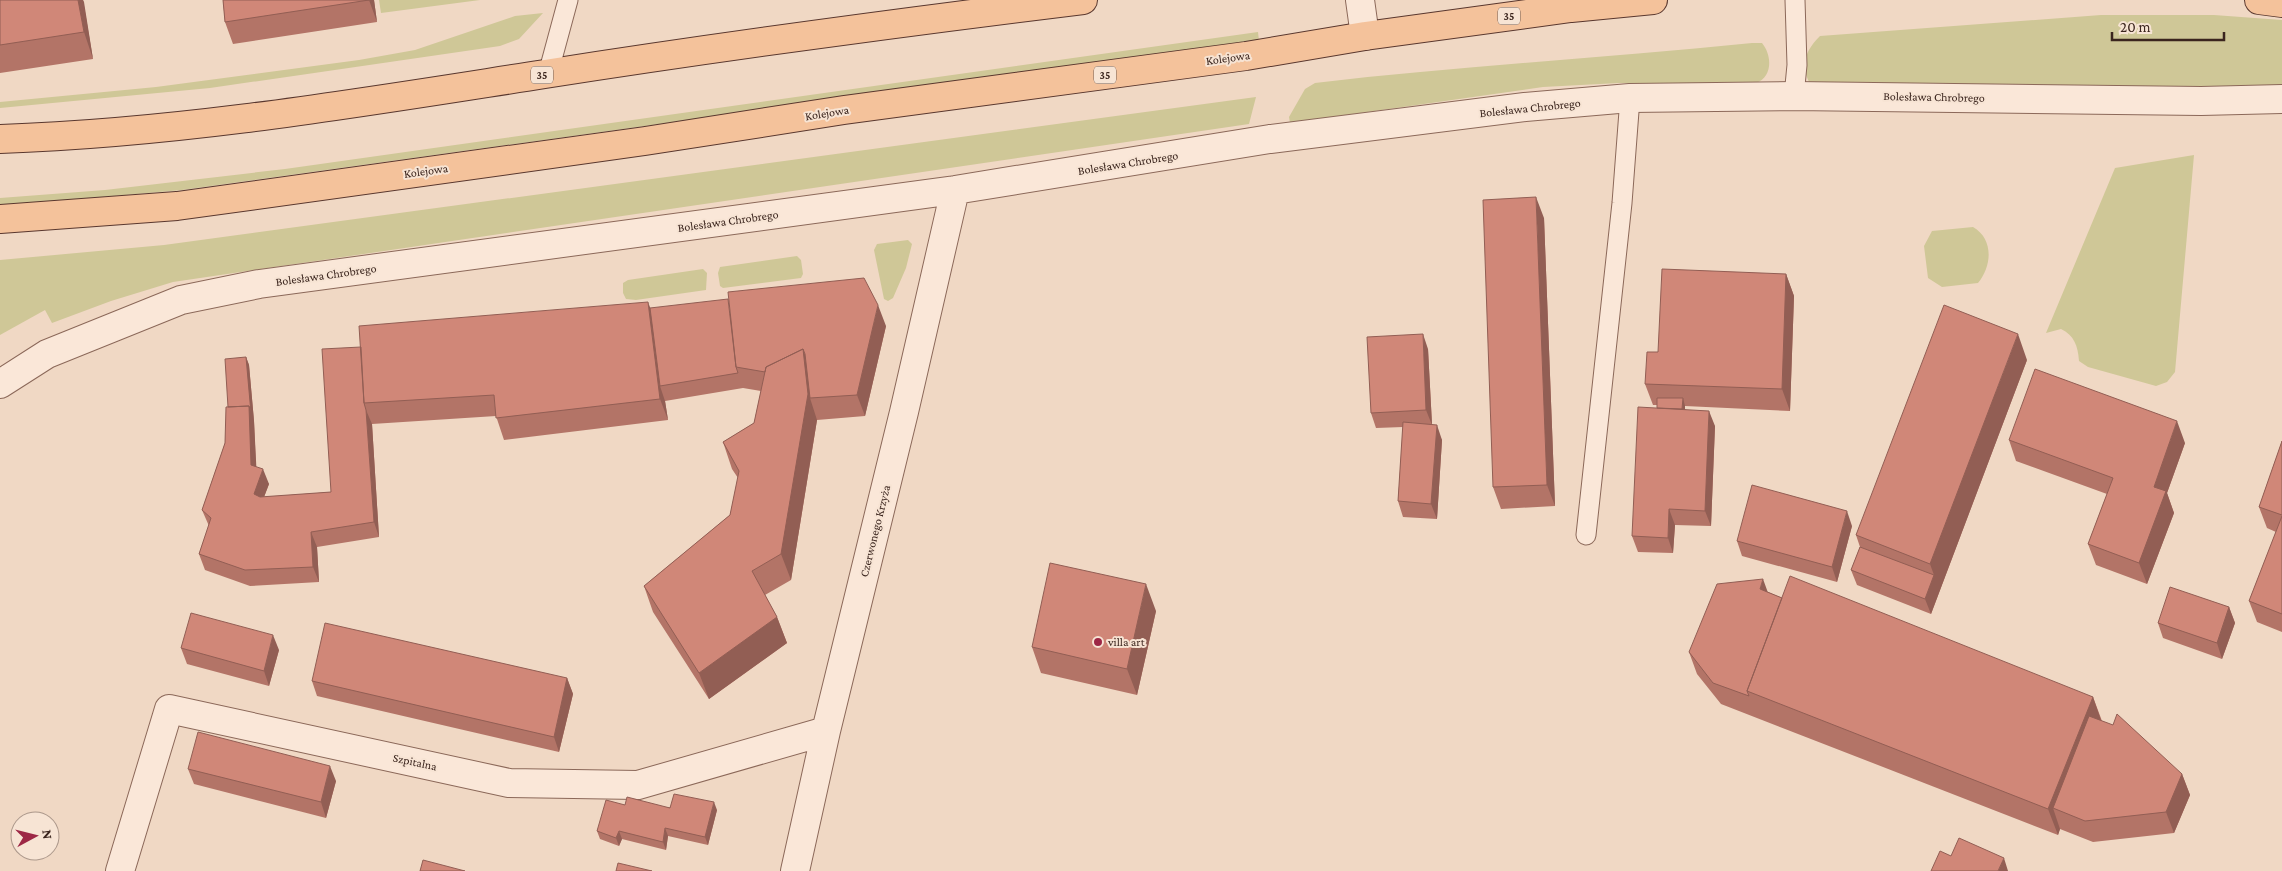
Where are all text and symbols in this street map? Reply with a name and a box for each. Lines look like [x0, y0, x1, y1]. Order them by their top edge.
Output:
road number: 35 [1498, 8, 1520, 24]
scale bar [2112, 10, 2224, 42]
text: 20 m [2120, 19, 2151, 35]
street label: Kolejowa [1205, 48, 1251, 68]
road number: 35 [531, 66, 553, 84]
road number: 35 [1094, 66, 1116, 84]
street label: Bolesława Chrobrego [1883, 89, 1985, 105]
street label: Bolesława Chrobrego [1479, 96, 1581, 120]
street label: Kolejowa [804, 103, 850, 123]
street label: Bolesława Chrobrego [1077, 148, 1179, 178]
street label: Kolejowa [403, 161, 449, 181]
street label: Bolesława Chrobrego [677, 207, 779, 235]
street label: Bolesława Chrobrego [275, 261, 377, 289]
street label: Czerwonego Krzyża [857, 483, 893, 578]
place label: villa art [1107, 635, 1146, 649]
marker: villa art [1092, 636, 1104, 648]
street label: Szpitalna [392, 750, 439, 774]
north arrow [10, 811, 60, 861]
text: N [39, 829, 56, 841]

